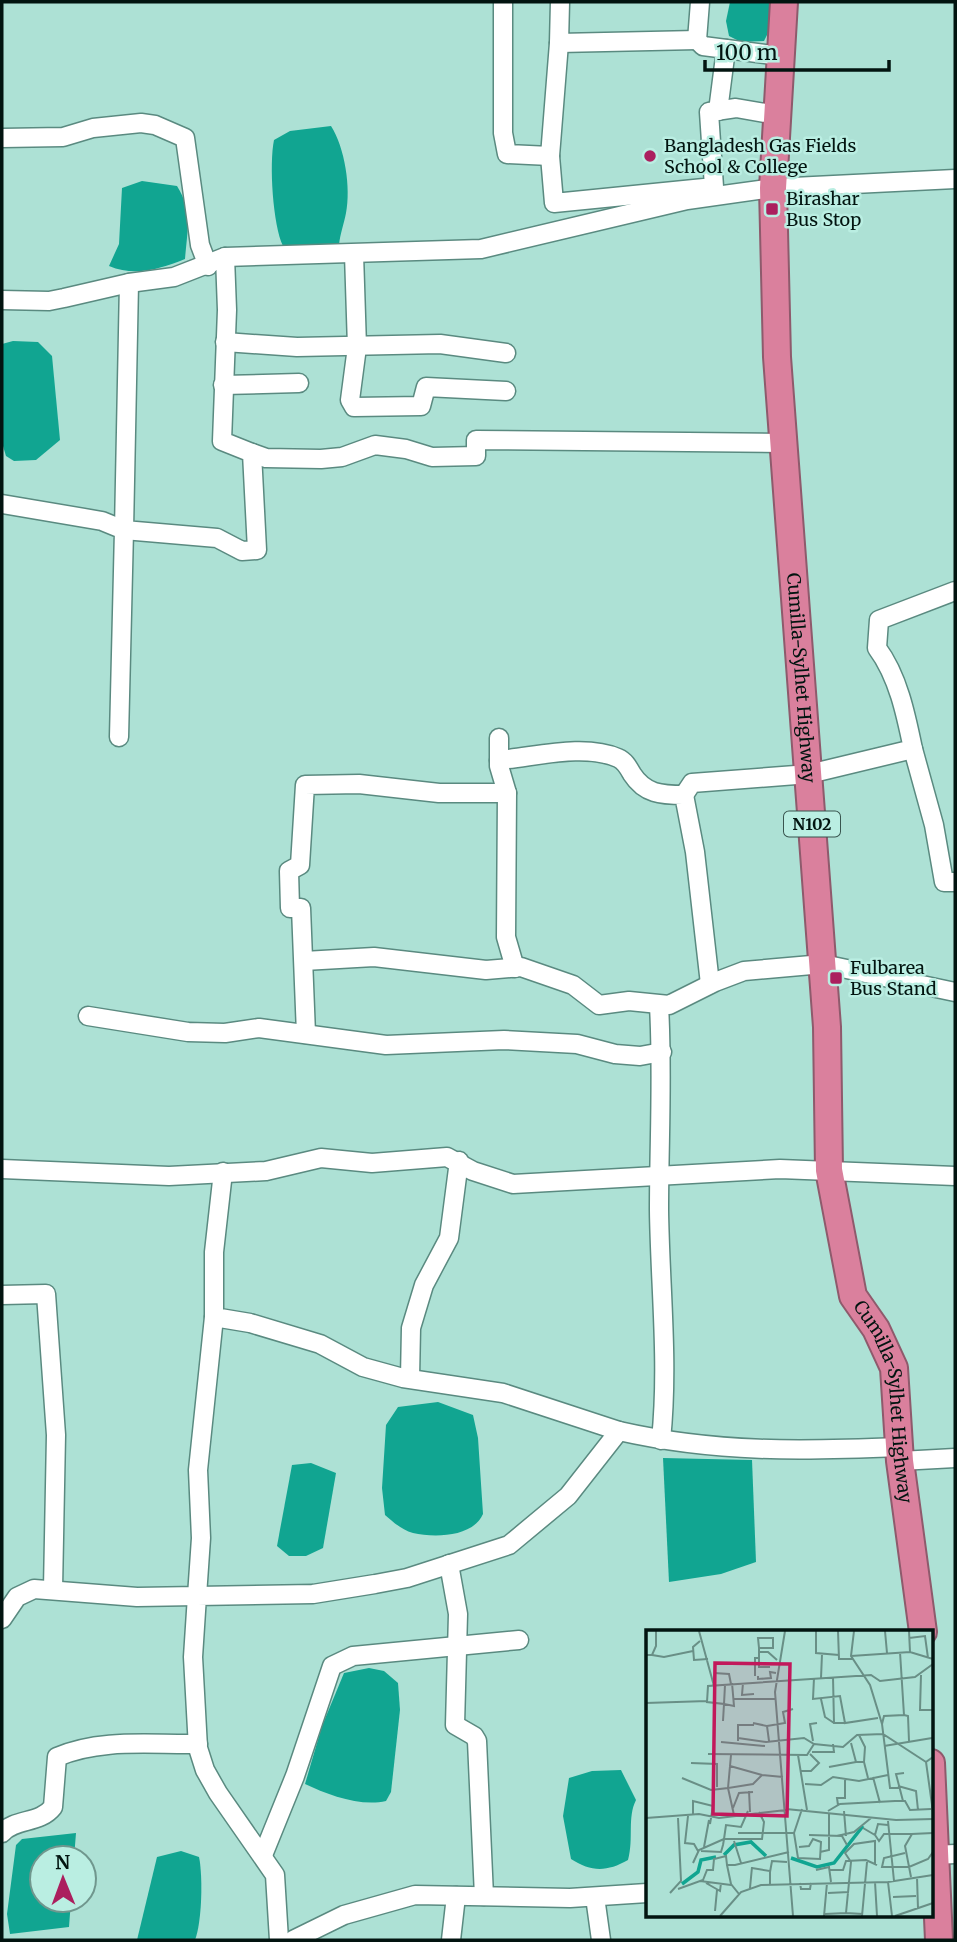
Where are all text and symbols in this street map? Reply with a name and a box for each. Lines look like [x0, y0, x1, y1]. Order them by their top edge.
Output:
scale bar [705, 28, 889, 72]
text: 100 m [716, 39, 778, 66]
place label: Bangladesh Gas Fields School & College [664, 134, 856, 178]
marker: Bangladesh Gas Fields School & College [642, 148, 658, 164]
place label: Birashar Bus Stop [786, 187, 861, 231]
marker: Birashar Bus Stop [764, 201, 780, 217]
street label: Cumilla-Sylhet Highway [782, 572, 821, 784]
road number: N102 [784, 811, 840, 836]
place label: Fulbarea Bus Stand [850, 956, 937, 1000]
marker: Fulbarea Bus Stand [828, 970, 844, 986]
street label: Cumilla-Sylhet Highway [849, 1296, 918, 1505]
inset map [646, 1630, 932, 1918]
north arrow [28, 1844, 98, 1914]
text: N [55, 1850, 70, 1874]

